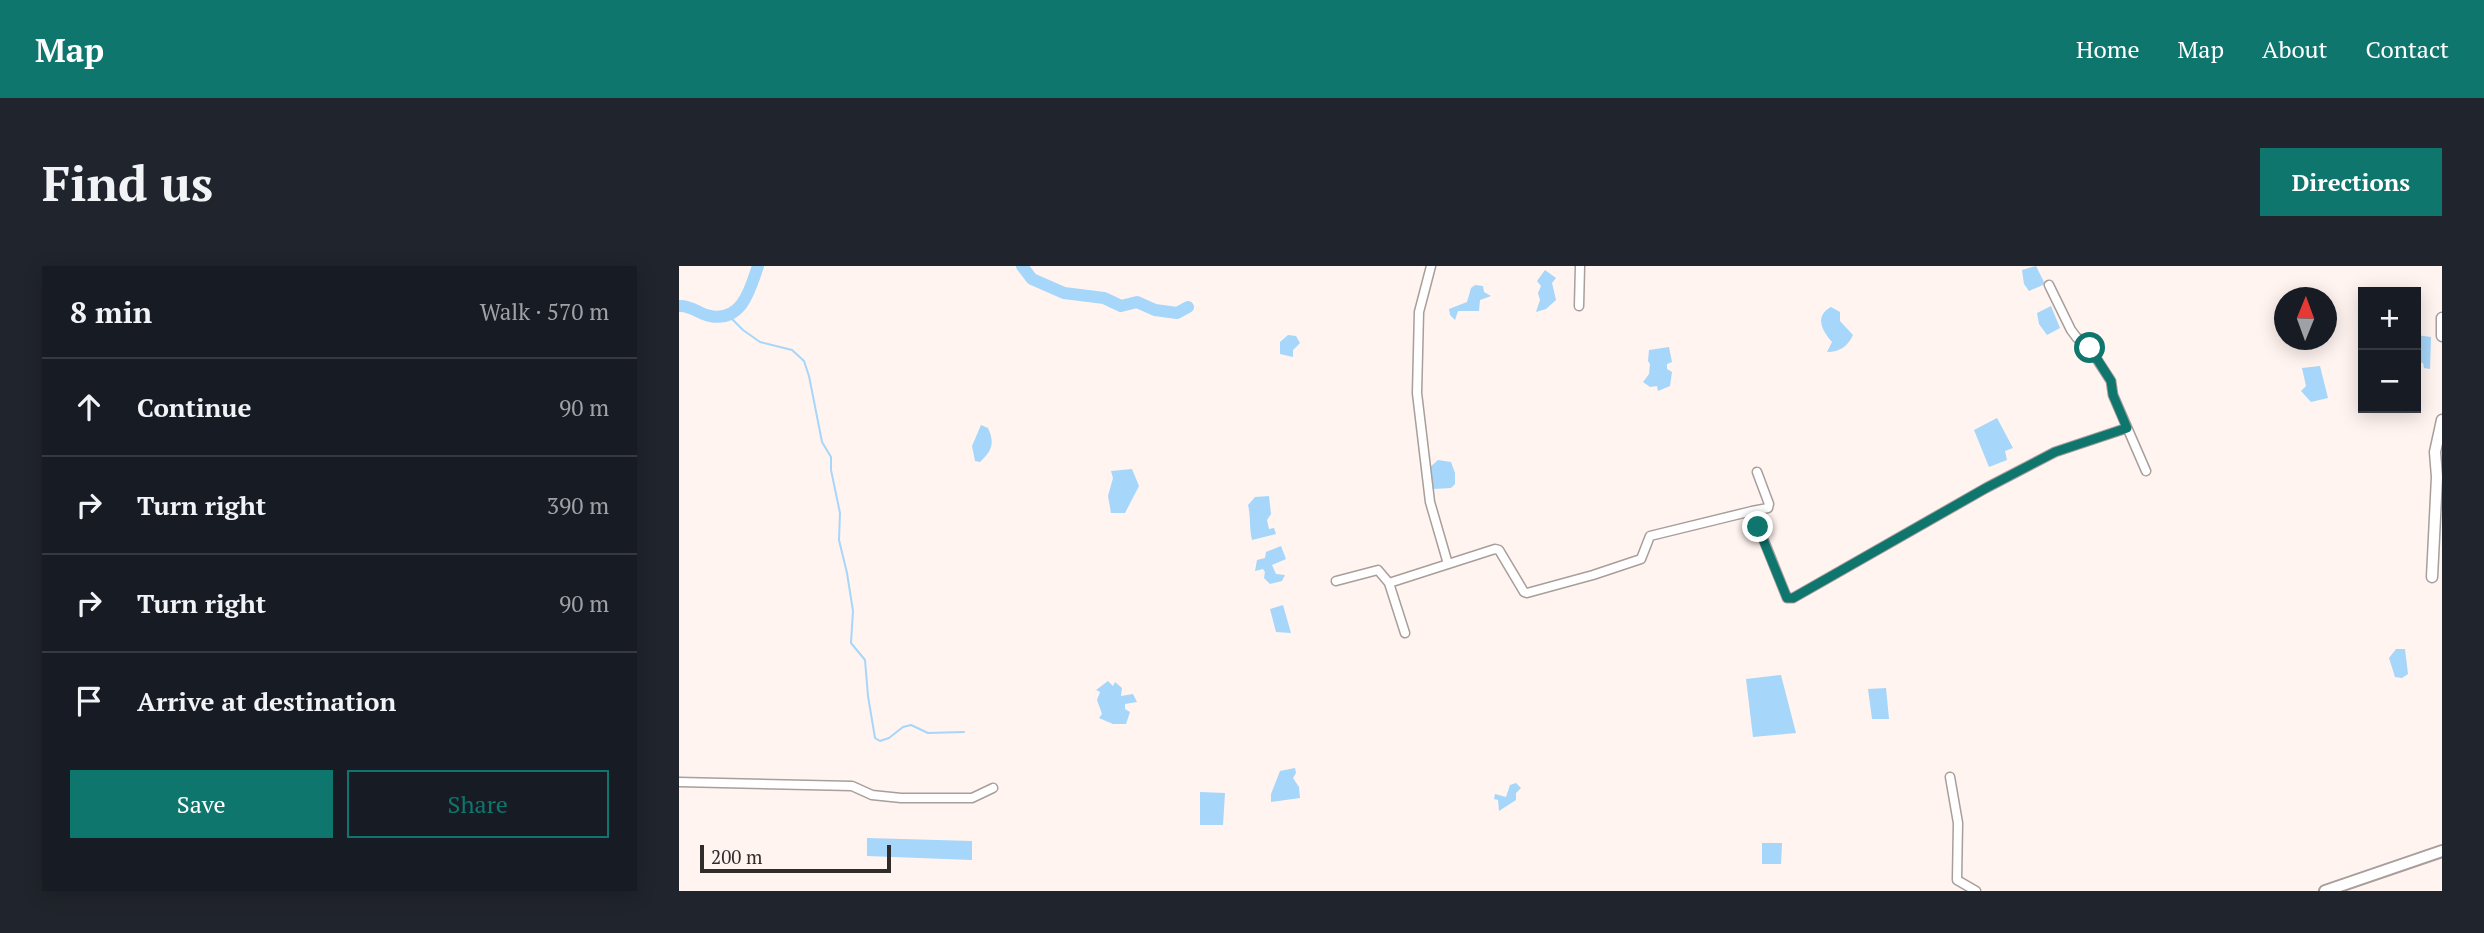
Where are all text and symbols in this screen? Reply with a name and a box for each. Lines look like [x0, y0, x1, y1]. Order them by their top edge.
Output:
text: Map [35, 28, 104, 71]
text: Home [2076, 33, 2140, 65]
text: Map [2178, 33, 2224, 65]
text: About [2262, 33, 2328, 65]
text: Contact [2366, 33, 2449, 65]
button: Directions [2260, 148, 2442, 216]
text: Find us [42, 150, 213, 215]
north arrow [2274, 287, 2337, 350]
map controls [2358, 287, 2421, 413]
button: + [2358, 287, 2421, 350]
text: 8 min [70, 292, 152, 332]
text: Walk · 570 m [480, 296, 609, 327]
route start [2074, 332, 2105, 363]
button: − [2358, 350, 2421, 413]
icon: ahead [70, 388, 108, 426]
text: Continue [137, 390, 251, 424]
text: 90 m [559, 392, 609, 423]
icon: right [70, 486, 108, 524]
text: Turn right [137, 488, 266, 522]
text: 390 m [547, 490, 609, 521]
route end [1742, 511, 1773, 542]
icon: right [70, 584, 108, 622]
text: Turn right [137, 586, 266, 620]
text: 90 m [559, 588, 609, 619]
icon: arrive [70, 682, 108, 720]
text: Arrive at destination [137, 684, 396, 718]
button: Save [70, 770, 333, 838]
button: Share [347, 770, 609, 838]
scale bar [700, 842, 891, 874]
text: 200 m [711, 844, 762, 869]

